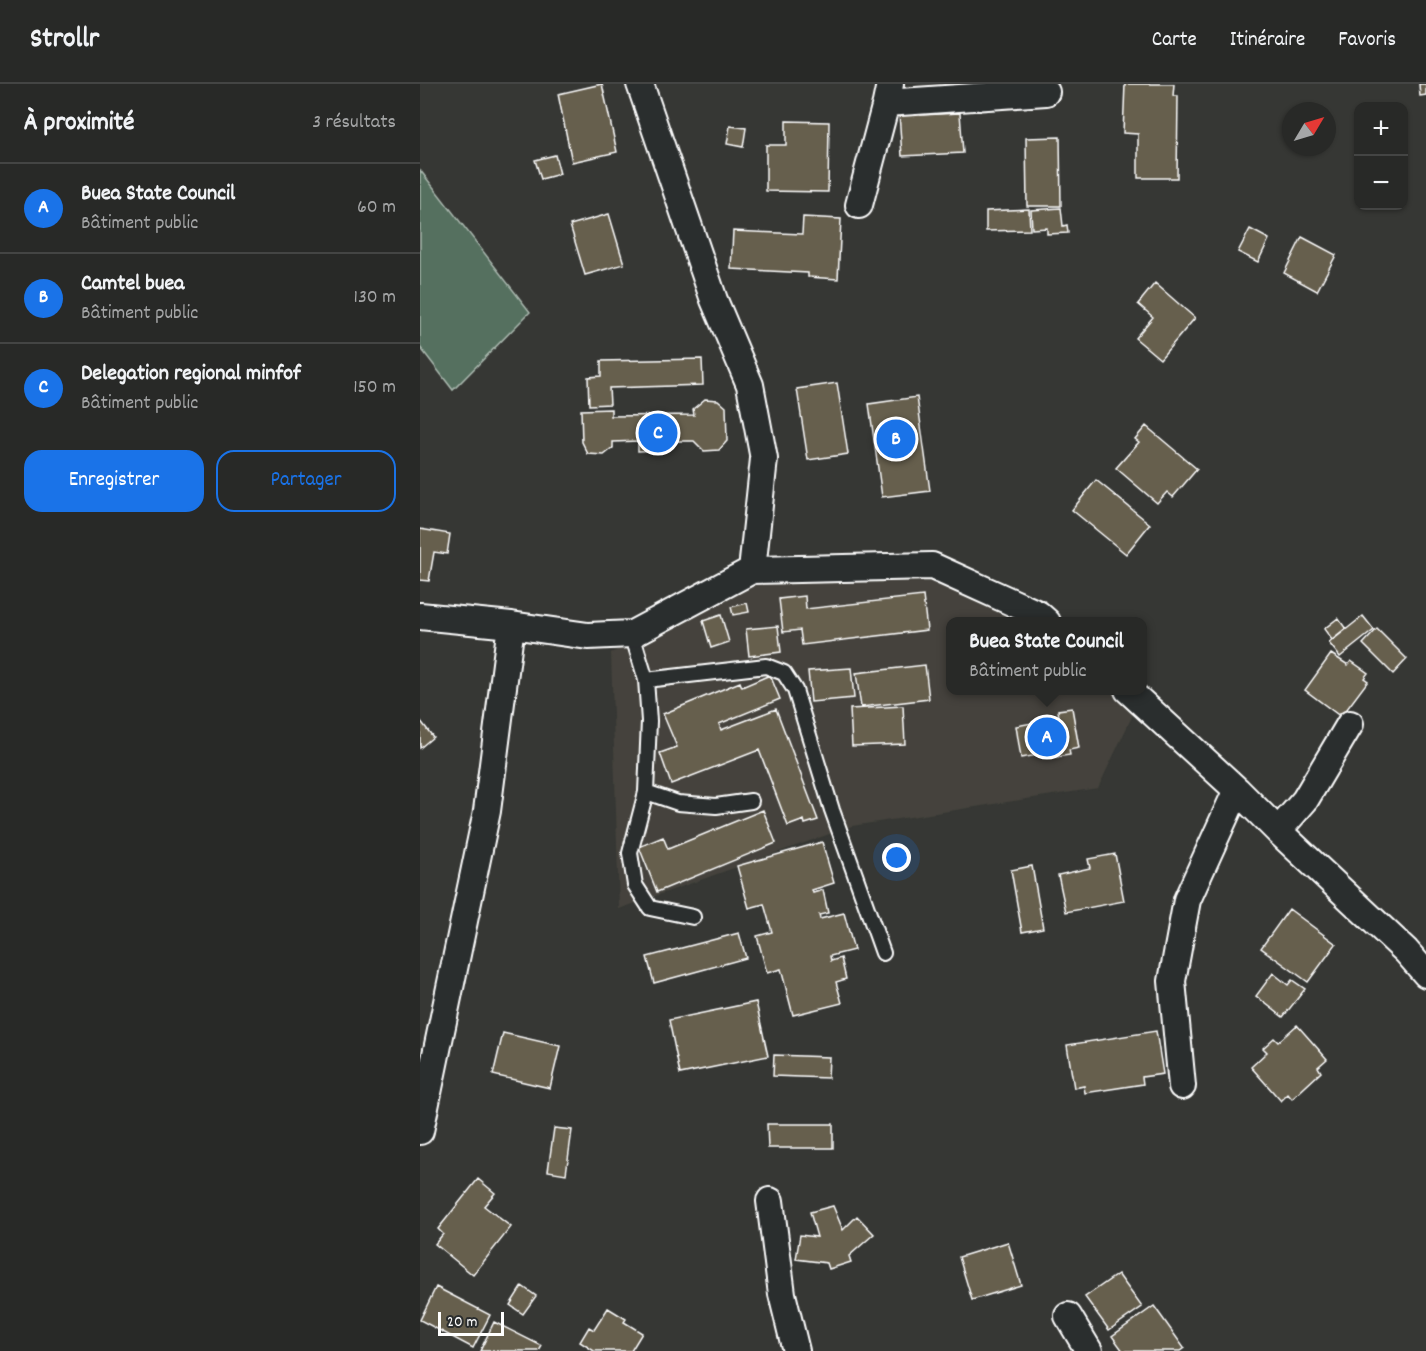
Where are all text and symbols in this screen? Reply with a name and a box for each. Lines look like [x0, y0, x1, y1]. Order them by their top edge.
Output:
text: Strollr [30, 21, 99, 61]
text: Carte [1152, 26, 1197, 56]
text: Itinéraire [1230, 26, 1305, 56]
text: Favoris [1338, 26, 1396, 56]
north arrow [1282, 102, 1336, 156]
map controls [1354, 102, 1408, 210]
button: + [1354, 102, 1408, 156]
text: À proximité [24, 105, 134, 142]
text: 3 résultats [312, 109, 396, 137]
button: − [1354, 156, 1408, 210]
text: Buea State Council [81, 179, 235, 210]
text: A [38, 194, 49, 222]
text: 60 m [357, 194, 396, 222]
text: Bâtiment public [81, 210, 198, 238]
text: Camtel buea [81, 269, 184, 300]
text: B [39, 284, 48, 312]
text: 130 m [354, 284, 396, 312]
text: Bâtiment public [81, 300, 198, 328]
text: Delegation regional minfof [81, 359, 301, 390]
text: C [39, 374, 48, 402]
text: 150 m [353, 374, 396, 402]
text: Bâtiment public [81, 390, 198, 418]
pin: C [638, 410, 678, 456]
pin: B [876, 416, 916, 462]
button: Enregistrer [24, 450, 204, 512]
button: Partager [216, 450, 396, 512]
popup [946, 617, 1147, 695]
text: Buea State Council [969, 627, 1124, 658]
text: Bâtiment public [969, 658, 1087, 686]
pin: A [1028, 714, 1066, 760]
your location [882, 843, 911, 872]
scale bar [438, 1309, 504, 1336]
text: 20 m [447, 1311, 477, 1334]

